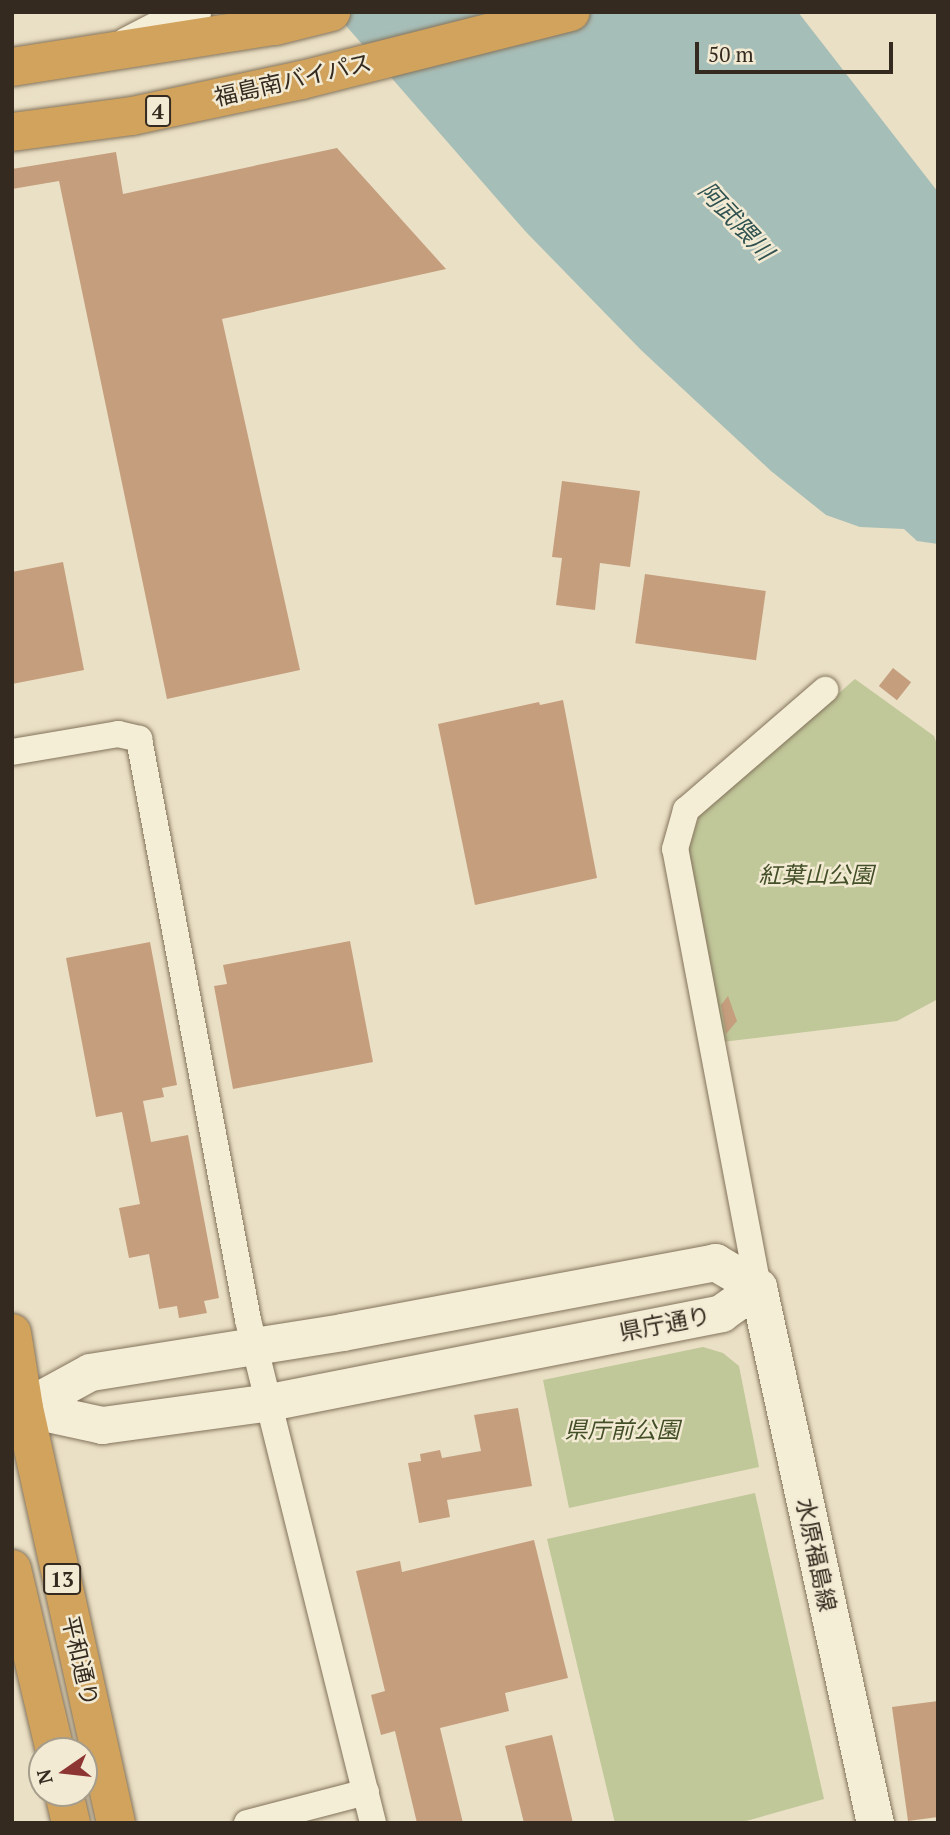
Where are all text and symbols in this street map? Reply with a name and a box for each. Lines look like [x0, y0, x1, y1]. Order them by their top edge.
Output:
scale bar [698, 28, 896, 72]
text: 50 m [708, 40, 754, 68]
street label: 福島南バイパス [211, 48, 375, 112]
road number: 4 [144, 94, 172, 128]
water label: 阿武隈川 [693, 176, 779, 266]
park label: 紅葉山公園 [759, 861, 873, 889]
street label: 県庁通り [617, 1302, 713, 1346]
park label: 県庁前公園 [565, 1416, 679, 1444]
street label: 水原福島線 [791, 1496, 841, 1614]
road number: 13 [43, 1562, 81, 1596]
street label: 平和通り [56, 1613, 104, 1709]
north arrow [28, 1737, 98, 1807]
text: N [30, 1767, 58, 1787]

